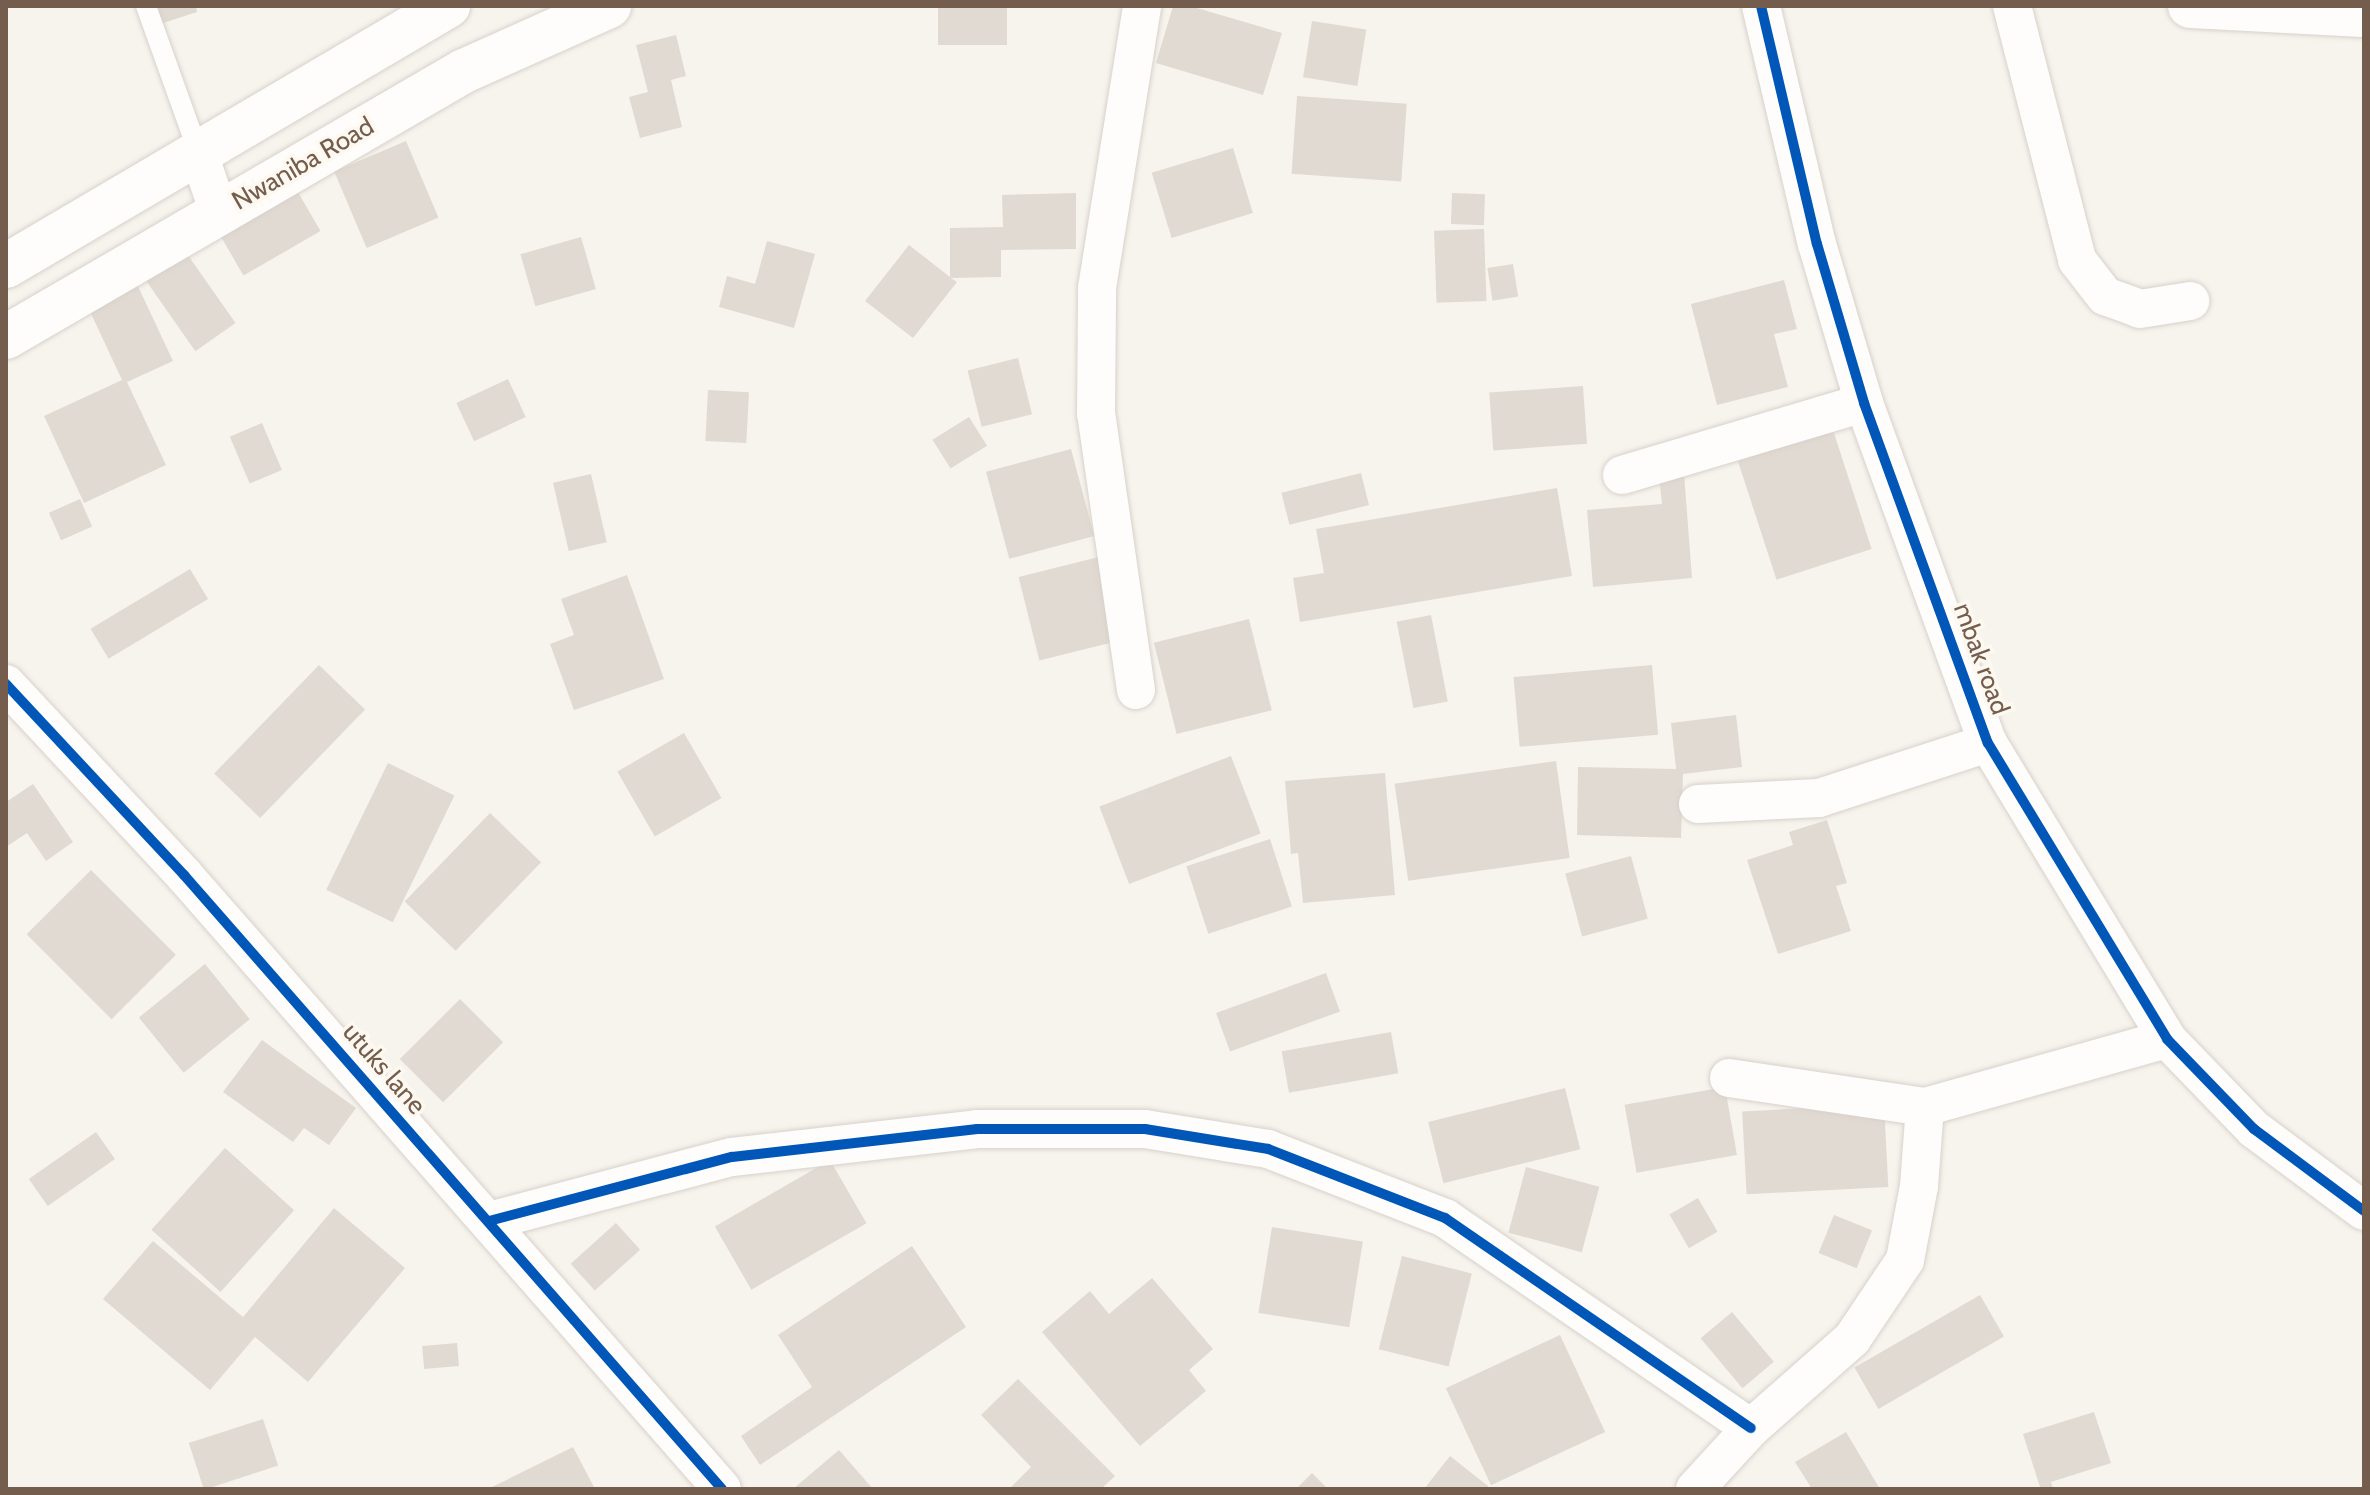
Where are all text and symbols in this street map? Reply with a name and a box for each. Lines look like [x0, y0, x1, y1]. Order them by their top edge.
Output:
street label: Nwaniba Road [227, 111, 379, 217]
street label: mbak road [1946, 599, 2016, 719]
street label: utuks lane [336, 1017, 432, 1121]

